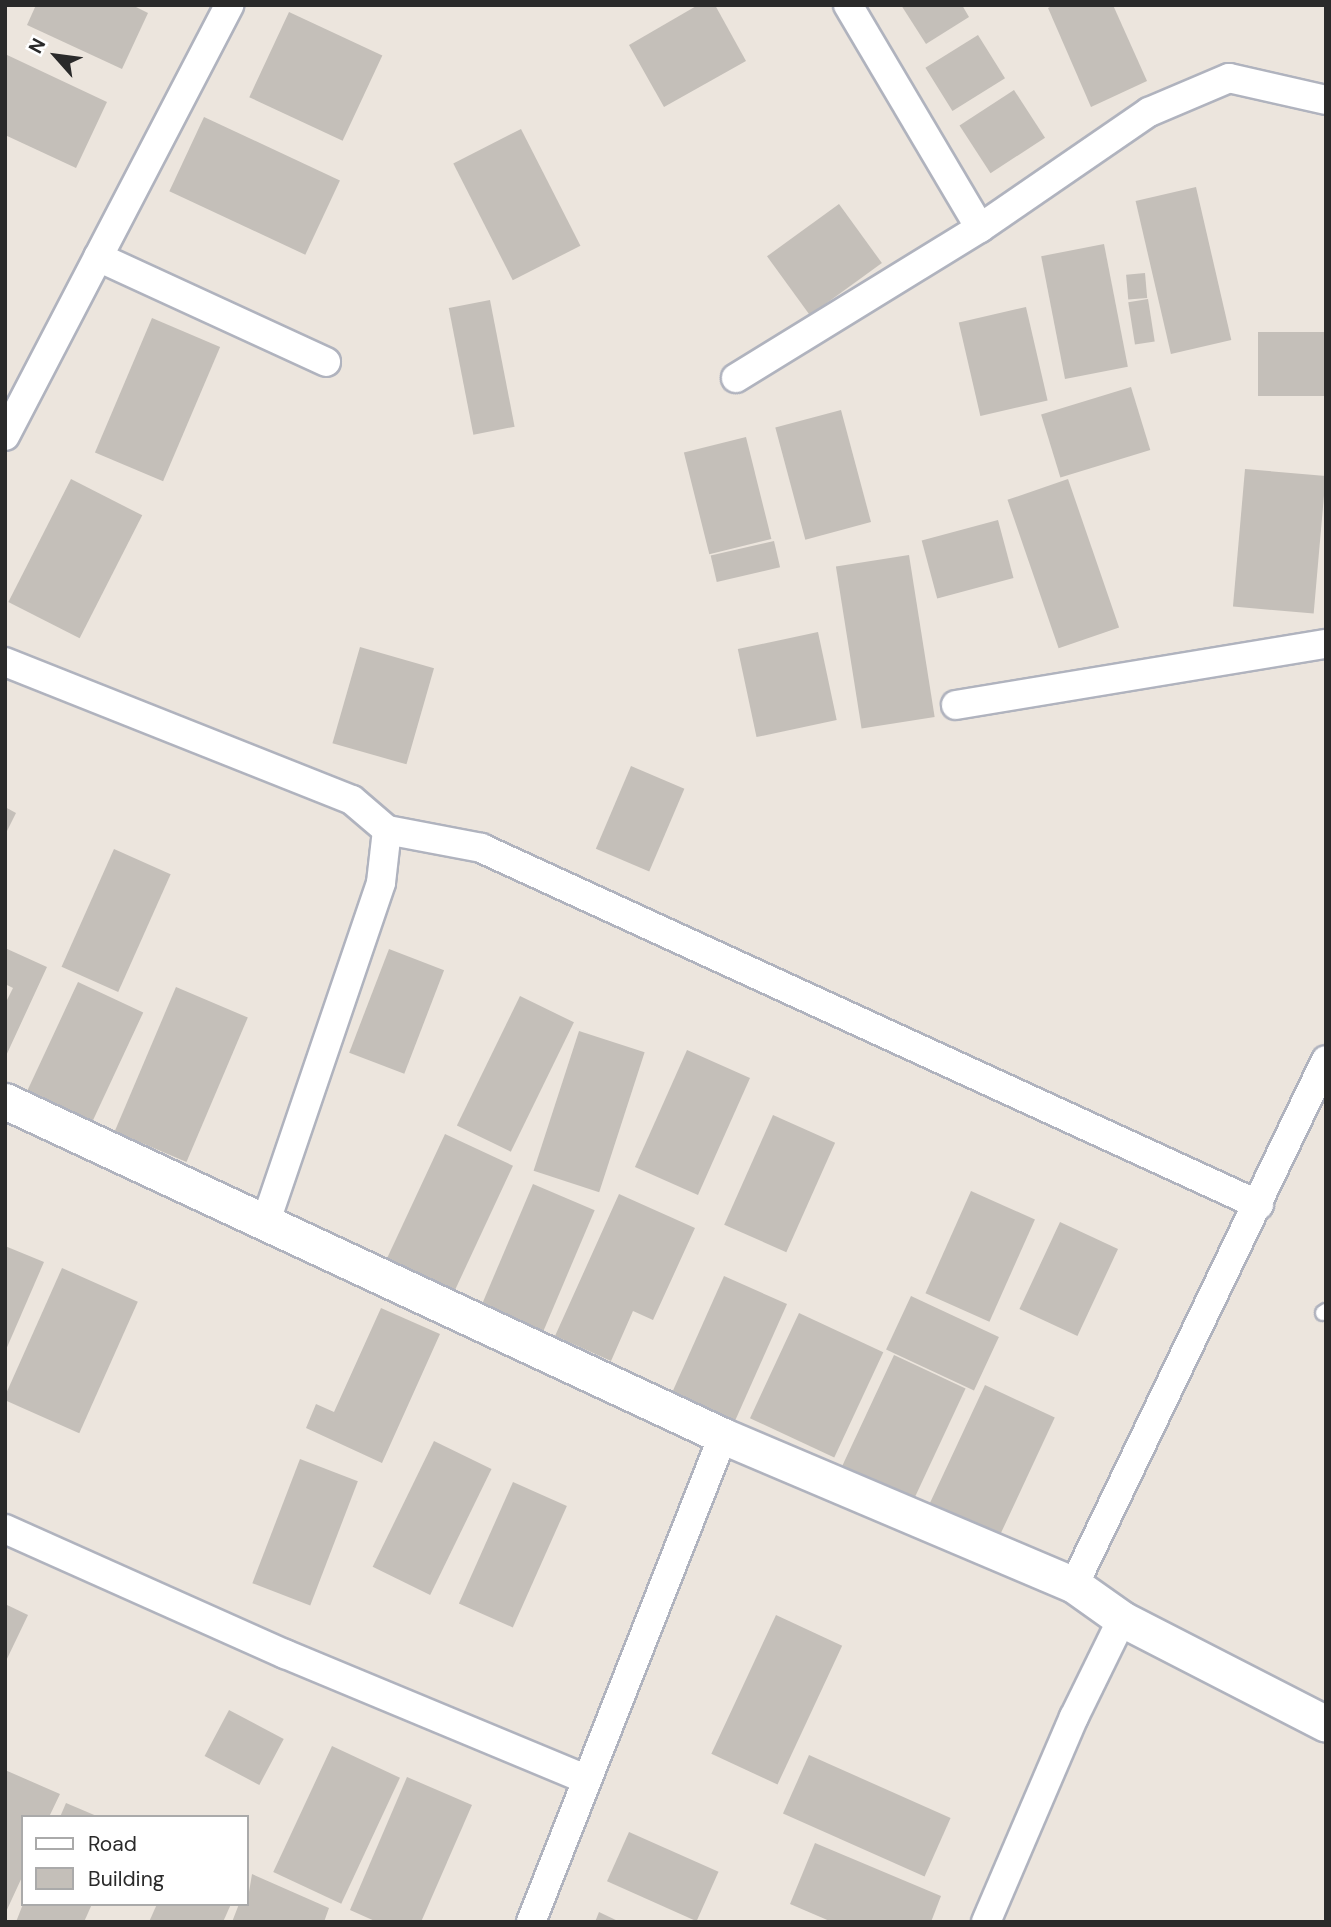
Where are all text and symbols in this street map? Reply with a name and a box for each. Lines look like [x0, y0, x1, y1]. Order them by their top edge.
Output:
north arrow [21, 21, 91, 91]
text: N [23, 34, 51, 58]
legend [21, 1815, 248, 1906]
text: Road [88, 1830, 137, 1858]
text: Building [88, 1865, 164, 1893]

